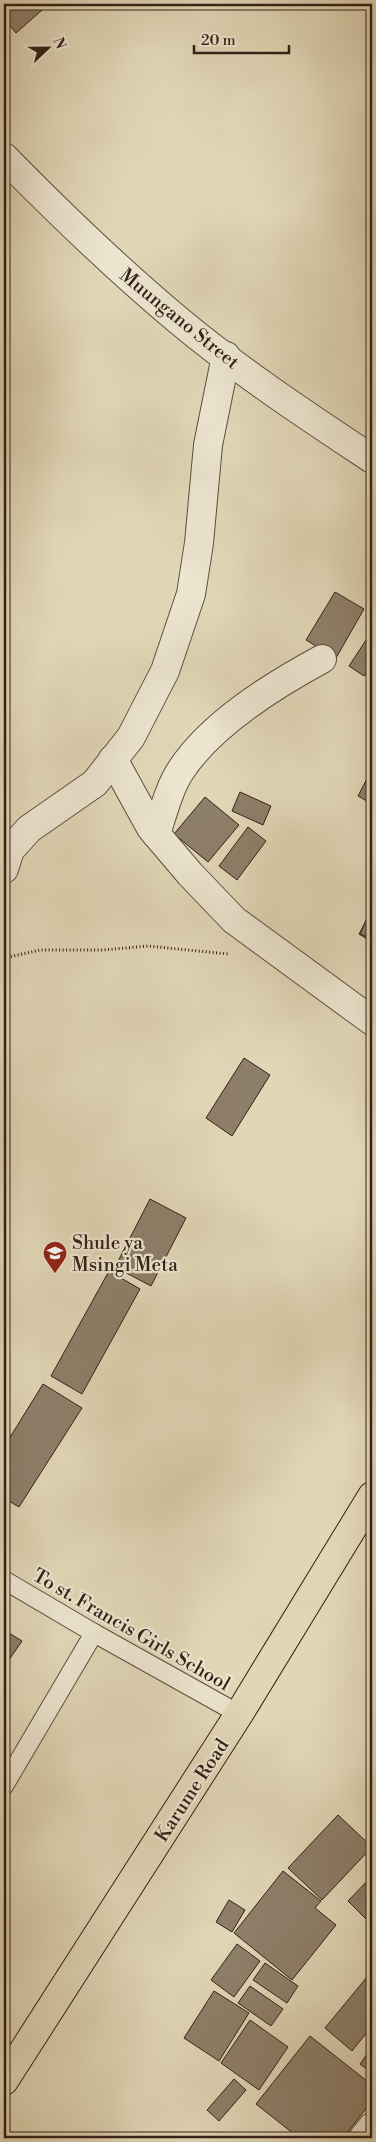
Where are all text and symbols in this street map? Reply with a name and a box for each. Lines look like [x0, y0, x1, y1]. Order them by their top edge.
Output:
north arrow [22, 22, 72, 72]
scale bar [194, 22, 288, 54]
text: 20 m [201, 31, 236, 50]
text: N [49, 35, 70, 52]
street label: Muungano Street [115, 263, 244, 374]
place label: Shule ya Msingi Meta [72, 1231, 178, 1277]
school or university icon: Shule ya Msingi Meta [42, 1240, 68, 1274]
street label: To st. Francis Girls School [29, 1564, 235, 1696]
street label: Karume Road [150, 1734, 234, 1847]

